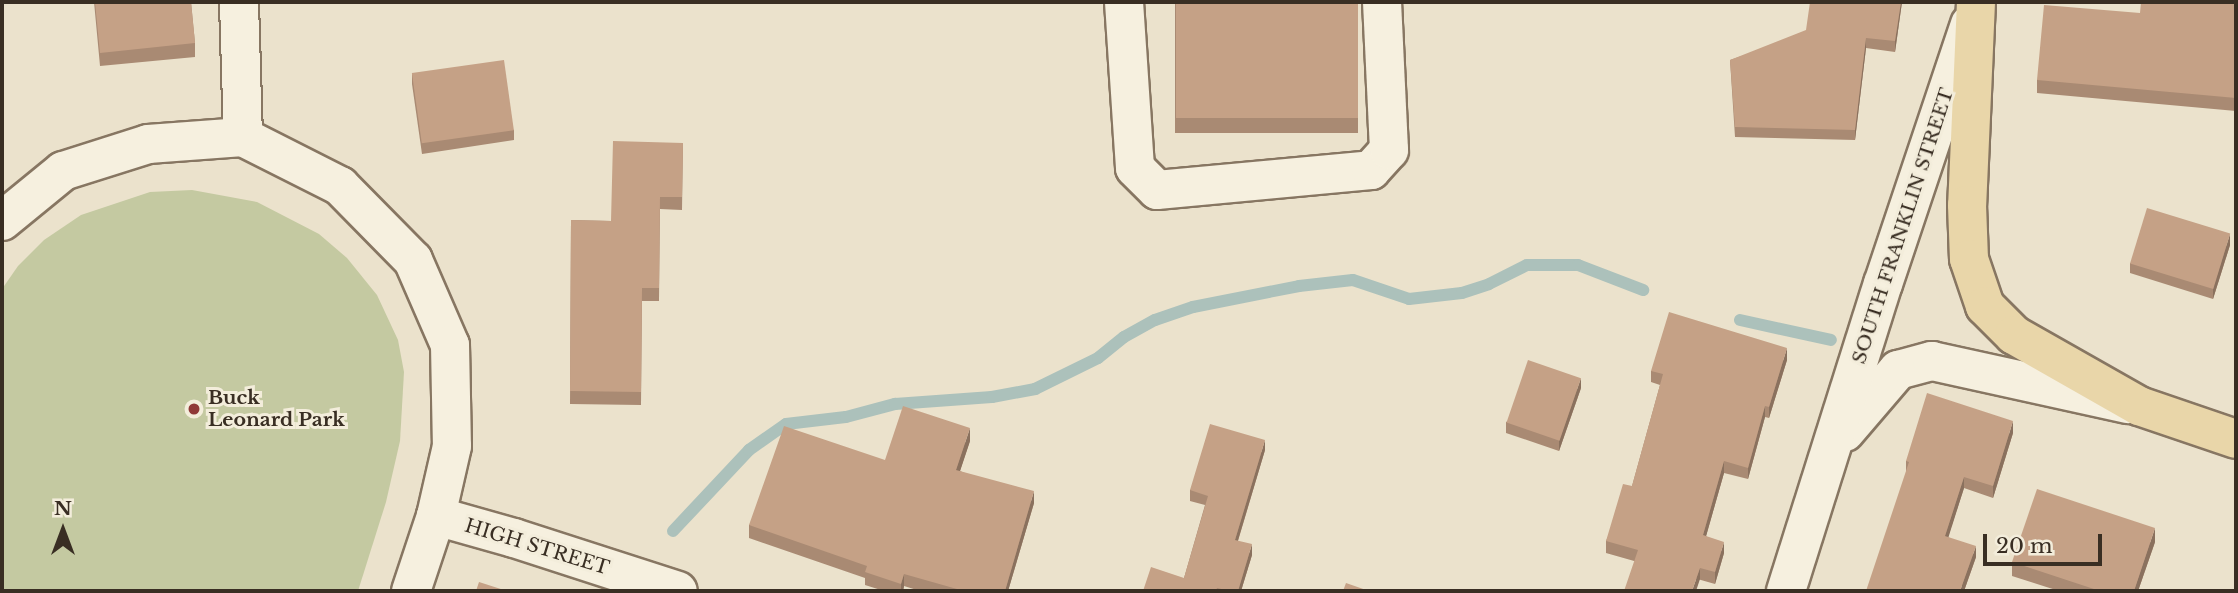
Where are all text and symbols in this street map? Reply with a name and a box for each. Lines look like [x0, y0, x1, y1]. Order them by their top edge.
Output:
street label: SOUTH FRANKLIN STREET [1848, 85, 1958, 367]
place label: Buck Leonard Park [208, 387, 345, 431]
marker: Buck Leonard Park [186, 401, 202, 417]
north arrow [28, 495, 98, 565]
text: N [54, 497, 72, 520]
street label: HIGH STREET [462, 514, 612, 580]
scale bar [1986, 520, 2105, 564]
text: 20 m [1996, 533, 2053, 559]

